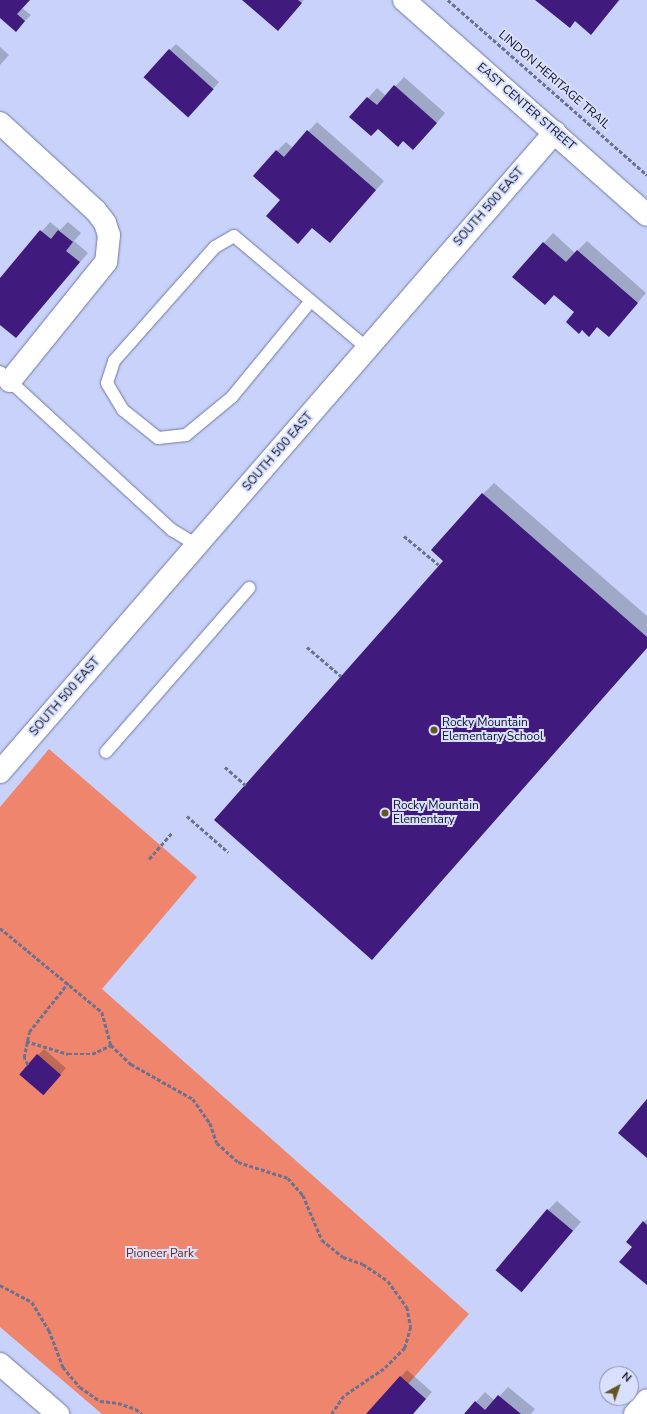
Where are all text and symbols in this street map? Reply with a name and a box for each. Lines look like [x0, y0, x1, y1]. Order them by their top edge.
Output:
street label: LINDON HERITAGE TRAIL [495, 28, 613, 132]
street label: EAST CENTER STREET [474, 60, 578, 154]
street label: SOUTH 500 EAST [451, 165, 527, 249]
street label: SOUTH 500 EAST [240, 410, 316, 494]
street label: SOUTH 500 EAST [27, 655, 103, 739]
place label: Rocky Mountain Elementary School [442, 716, 543, 744]
marker: Rocky Mountain Elementary School [429, 725, 439, 735]
place label: Rocky Mountain Elementary [393, 799, 479, 827]
marker: Rocky Mountain Elementary [380, 808, 390, 818]
park label: Pioneer Park [126, 1247, 194, 1261]
north arrow [599, 1366, 639, 1406]
text: N [618, 1369, 634, 1386]

